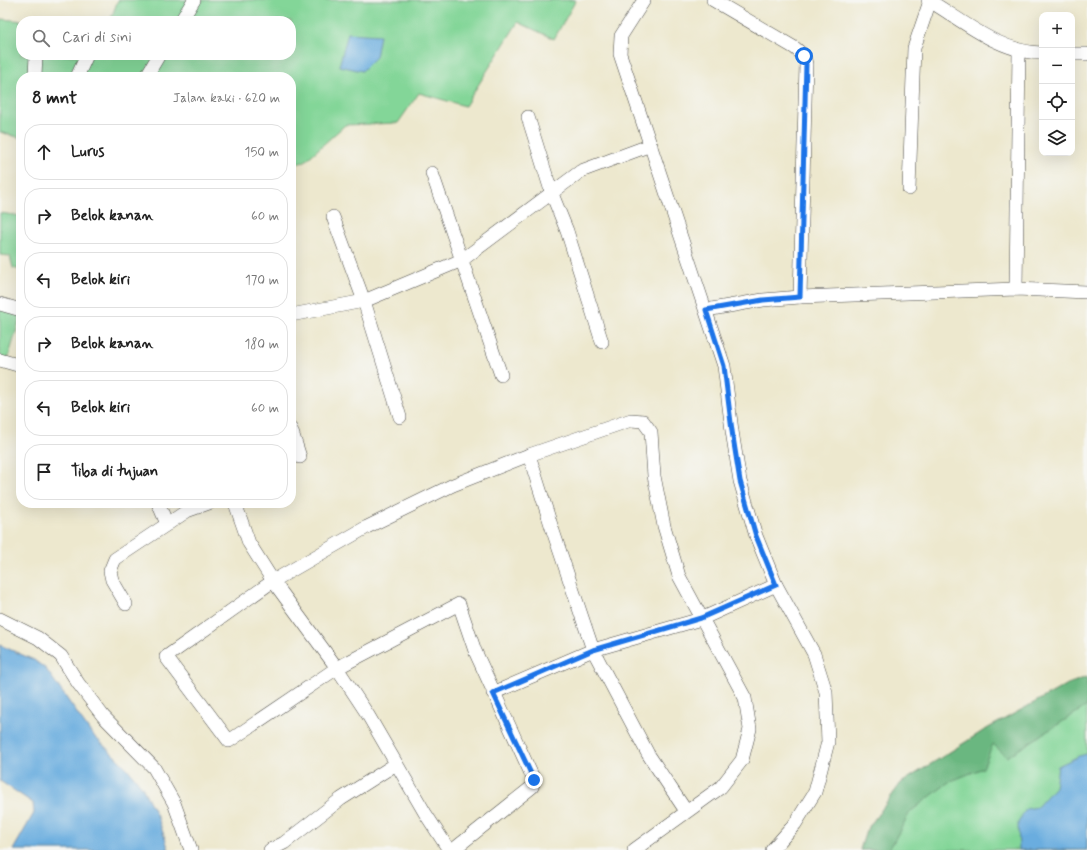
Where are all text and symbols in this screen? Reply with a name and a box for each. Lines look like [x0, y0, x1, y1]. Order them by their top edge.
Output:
map controls [1039, 12, 1075, 156]
button: + [1039, 12, 1075, 48]
search box [16, 16, 296, 60]
icon: search [30, 27, 52, 49]
text: Cari di sini [62, 28, 132, 48]
route start [795, 47, 813, 65]
button: − [1039, 48, 1075, 84]
button: locate [1039, 84, 1075, 120]
text: 8 mnt [32, 87, 77, 109]
text: Jalan kaki · 620 m [173, 90, 280, 107]
button: layers [1039, 120, 1075, 156]
icon: ahead [33, 141, 55, 163]
text: Lurus [71, 142, 104, 162]
text: 150 m [245, 144, 279, 161]
icon: right [33, 205, 55, 227]
text: Belok kanan [71, 206, 154, 226]
text: 60 m [251, 208, 279, 225]
icon: left [33, 269, 55, 291]
text: Belok kiri [71, 270, 130, 290]
text: 170 m [245, 272, 279, 289]
icon: right [33, 333, 55, 355]
text: Belok kanan [71, 334, 154, 354]
text: 180 m [244, 336, 279, 353]
icon: left [33, 397, 55, 419]
text: Belok kiri [71, 398, 130, 418]
text: 60 m [251, 400, 279, 417]
icon: arrive [33, 461, 55, 483]
text: Tiba di tujuan [71, 462, 158, 482]
route end [525, 771, 543, 789]

